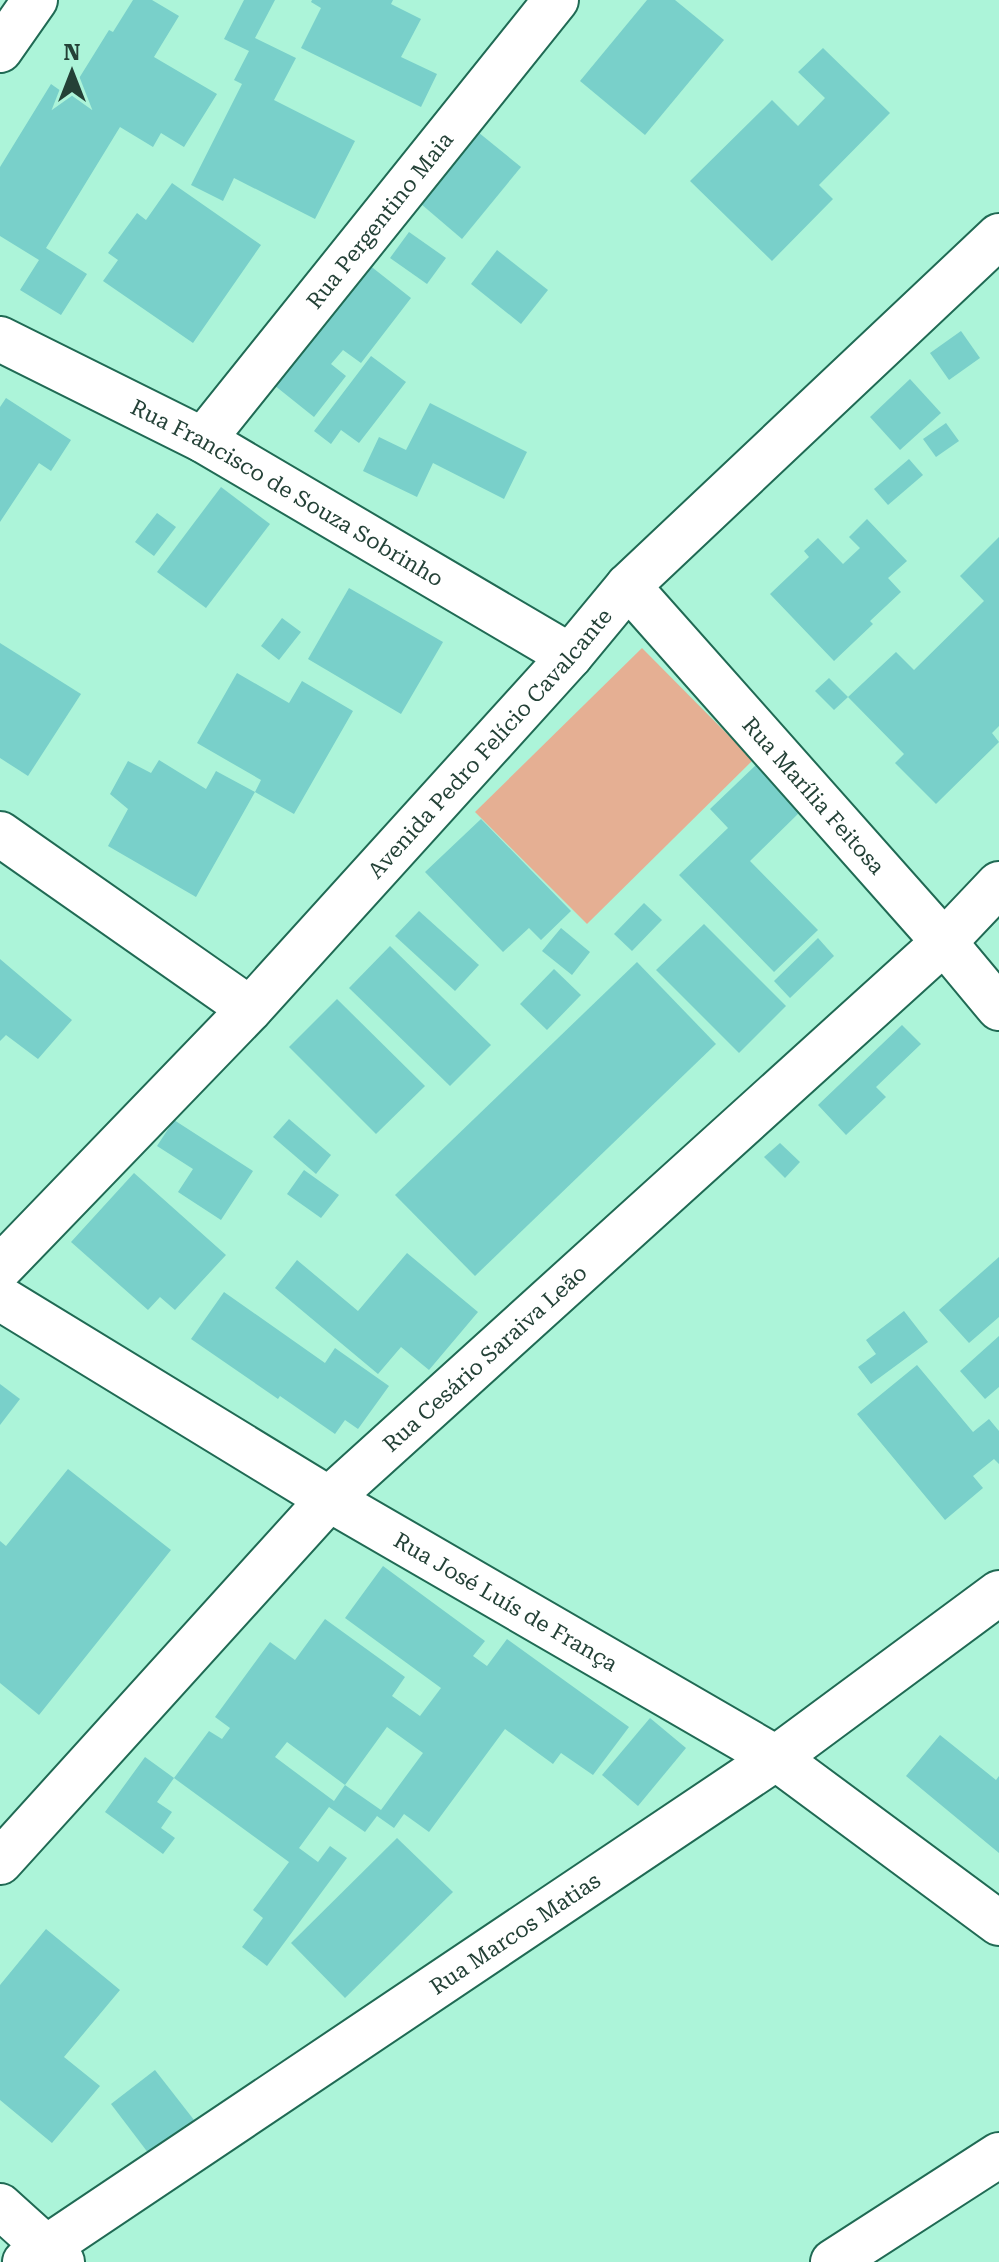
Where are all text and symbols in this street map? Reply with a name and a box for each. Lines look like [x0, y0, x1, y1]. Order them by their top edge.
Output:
north arrow [32, 32, 112, 112]
text: N [64, 40, 81, 65]
street label: Rua Pergentino Maia [302, 127, 458, 314]
street label: Rua Francisco de Souza Sobrinho [127, 394, 448, 592]
street label: Avenida Pedro Felício Cavalcante [363, 604, 617, 883]
street label: Rua Marília Feitosa [737, 712, 890, 879]
street label: Rua Cesário Saraiva Leão [378, 1260, 592, 1457]
street label: Rua José Luís de França [389, 1527, 622, 1677]
street label: Rua Marcos Matias [425, 1868, 605, 2000]

